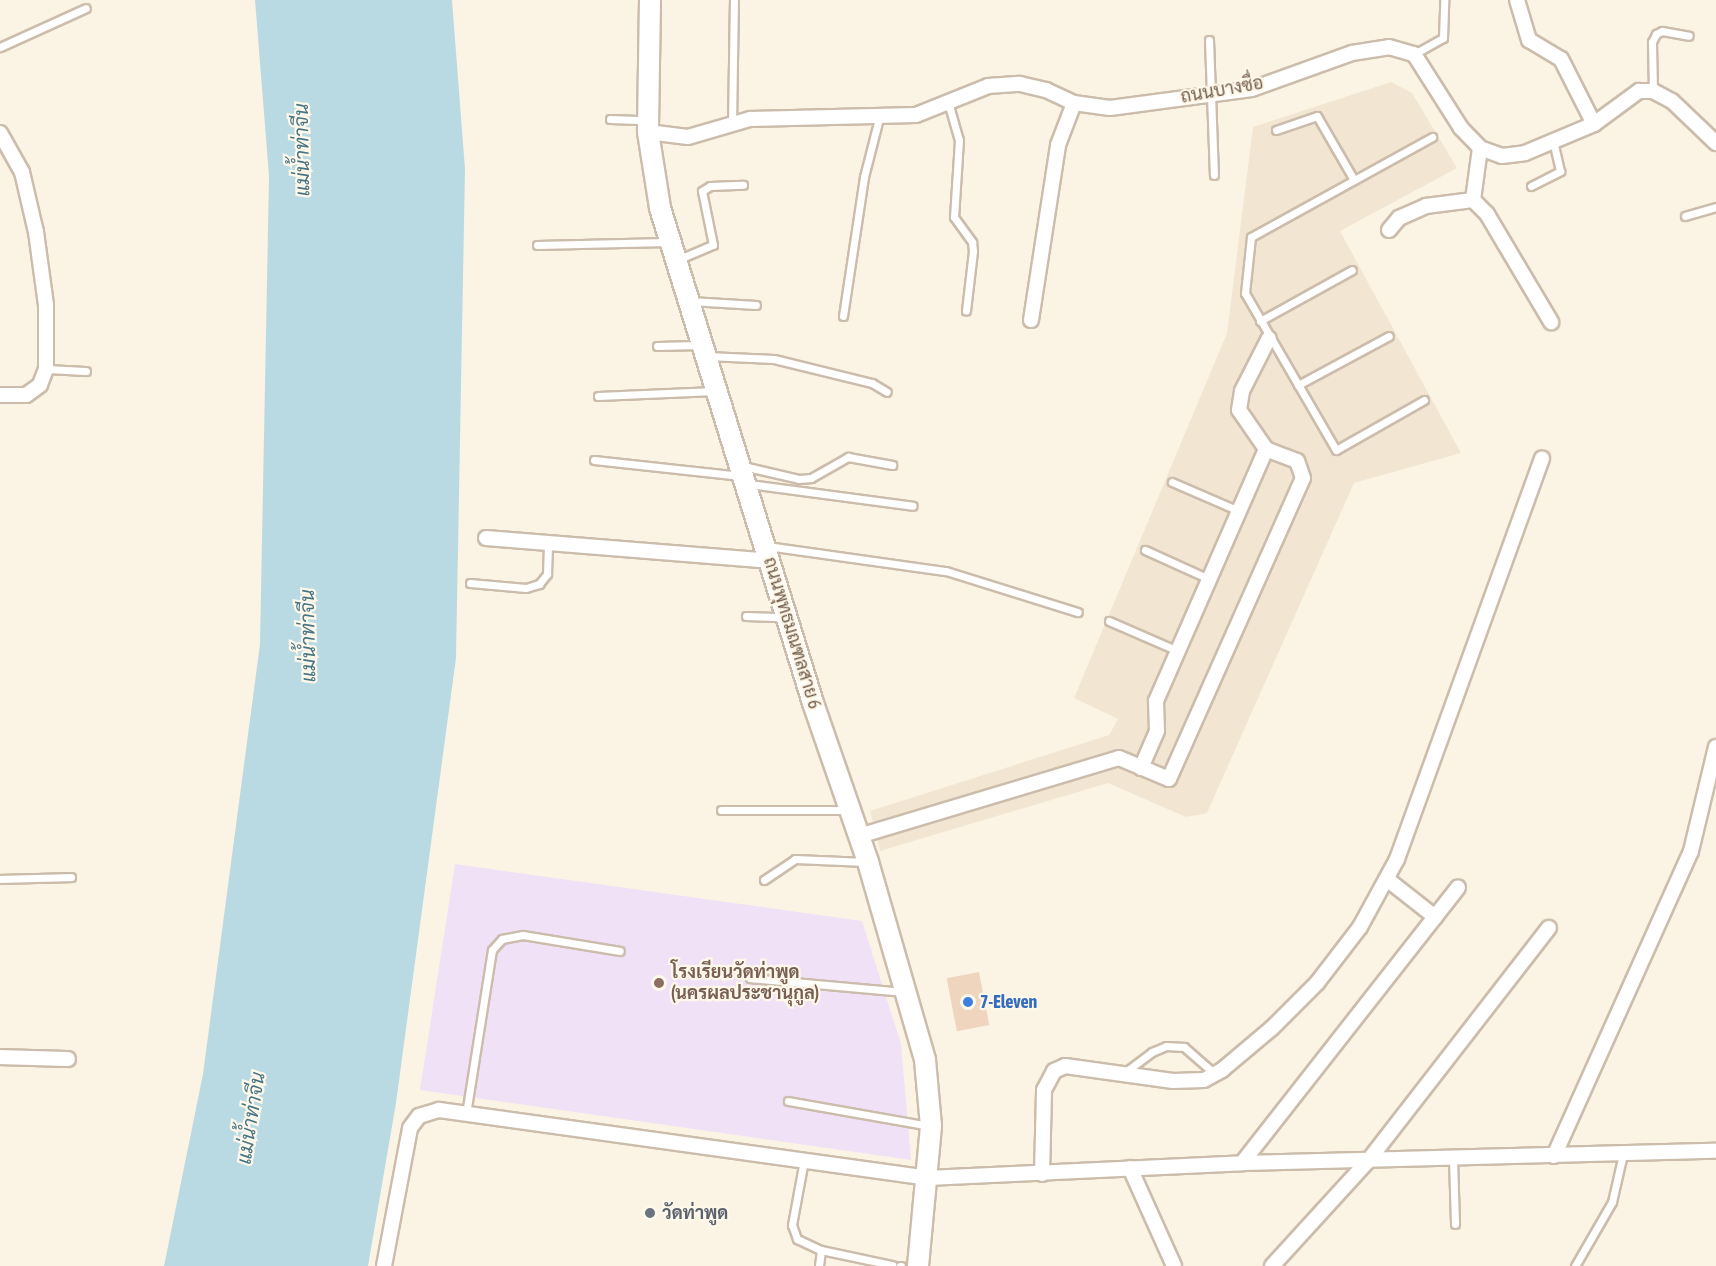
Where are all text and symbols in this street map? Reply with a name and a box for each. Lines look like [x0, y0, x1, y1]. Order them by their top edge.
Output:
street label: ถนนบางซื่อ [1179, 72, 1265, 108]
water label: แม่น้ำท่าจีน [288, 103, 314, 197]
street label: ถนนพุทธมณฑลสาย 6 [759, 555, 825, 711]
water label: แม่น้ำท่าจีน [294, 589, 320, 683]
place label: โรงเรียนวัดท่าพูด (นครผลประชานุกูล) [671, 962, 819, 1004]
marker: โรงเรียนวัดท่าพูด (นครผลประชานุกูล) [652, 976, 666, 990]
place label: 7-Eleven [980, 991, 1037, 1013]
marker: 7-Eleven [961, 995, 975, 1009]
water label: แม่น้ำท่าจีน [231, 1070, 269, 1166]
place label: วัดท่าพูด [662, 1202, 728, 1224]
marker: วัดท่าพูด [643, 1206, 657, 1220]

